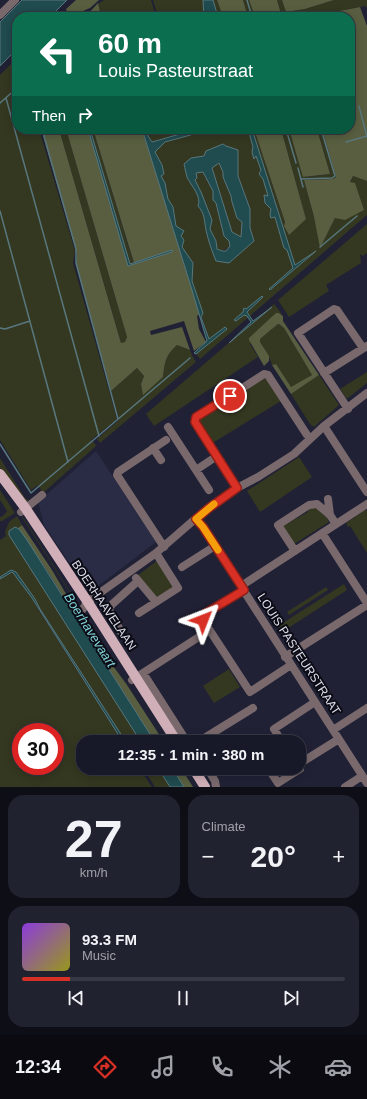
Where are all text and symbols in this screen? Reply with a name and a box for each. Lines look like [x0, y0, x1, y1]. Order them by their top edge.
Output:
icon: left [32, 28, 84, 80]
text: 60 m [98, 28, 162, 59]
text: Louis Pasteurstraat [98, 61, 253, 81]
icon: right [74, 104, 96, 126]
text: Then [32, 107, 66, 124]
pin [213, 379, 247, 413]
icon: arrive [219, 385, 241, 407]
street label: BOERHAAVELAAN [69, 557, 139, 653]
water label: Boerhavevaart [61, 590, 119, 671]
street label: LOUIS PASTEURSTRAAT [255, 591, 344, 718]
position arrow [182, 599, 224, 641]
speed limit sign: 30 [12, 723, 64, 775]
text: 12:35 · 1 min · 380 m [118, 746, 264, 763]
text: 27 [65, 810, 123, 868]
text: Climate [202, 819, 246, 834]
text: 20° [251, 840, 296, 873]
text: − [202, 844, 214, 869]
text: + [332, 844, 345, 869]
text: km/h [80, 865, 108, 880]
text: 93.3 FM [82, 931, 137, 948]
text: Music [82, 948, 116, 963]
icon: previous [65, 987, 87, 1009]
icon: pause [172, 987, 194, 1009]
icon: next [280, 987, 302, 1009]
icon: directions [91, 1053, 119, 1081]
icon: music [149, 1053, 177, 1081]
icon: phone [208, 1053, 236, 1081]
icon: climate [266, 1053, 294, 1081]
icon: car [324, 1053, 352, 1081]
text: 12:34 [15, 1057, 61, 1077]

